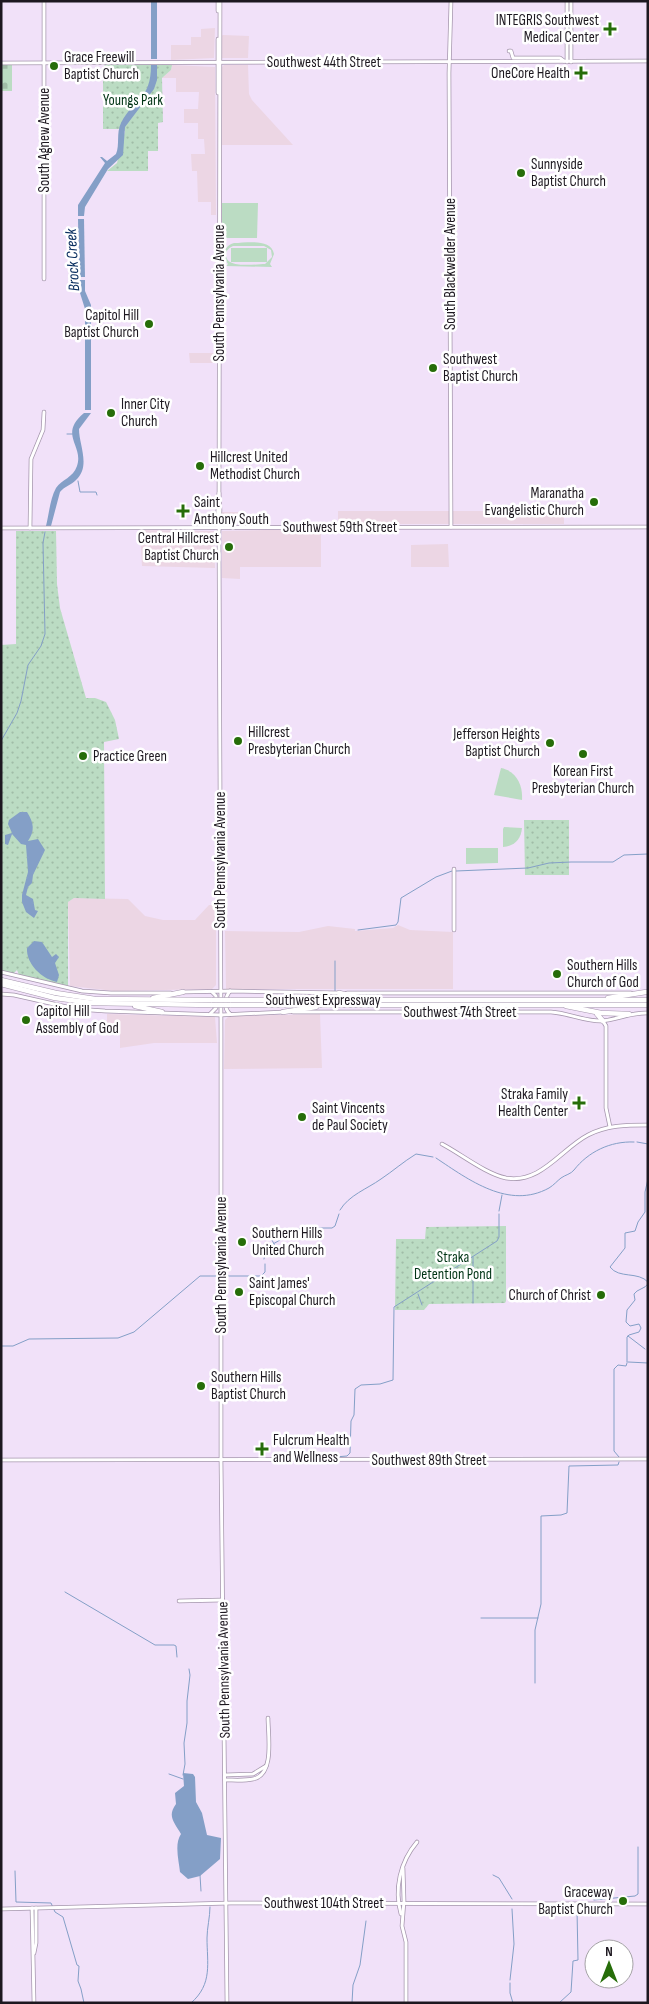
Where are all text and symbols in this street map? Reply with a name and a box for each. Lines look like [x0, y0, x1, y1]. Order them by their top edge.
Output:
place label: INTEGRIS Southwest Medical Center [496, 11, 600, 47]
marker: INTEGRIS Southwest Medical Center [603, 22, 617, 36]
place label: Grace Freewill Baptist Church [64, 48, 139, 84]
street label: Southwest 44th Street [267, 53, 382, 72]
marker: Grace Freewill Baptist Church [48, 60, 60, 72]
place label: OneCore Health [491, 64, 570, 83]
marker: OneCore Health [574, 66, 588, 80]
street label: South Agnew Avenue [35, 88, 54, 192]
park label: Youngs Park [103, 91, 163, 110]
place label: Sunnyside Baptist Church [531, 155, 606, 191]
marker: Sunnyside Baptist Church [515, 167, 527, 179]
street label: South Blackwelder Avenue [441, 198, 460, 330]
street label: South Pennsylvania Avenue [210, 225, 229, 361]
water label: Brock Creek [62, 227, 84, 292]
place label: Capitol Hill Baptist Church [64, 306, 139, 342]
marker: Capitol Hill Baptist Church [143, 318, 155, 330]
place label: Southwest Baptist Church [443, 350, 518, 386]
marker: Southwest Baptist Church [427, 362, 439, 374]
place label: Inner City Church [121, 395, 170, 431]
marker: Inner City Church [105, 407, 117, 419]
place label: Hillcrest United Methodist Church [210, 448, 300, 484]
marker: Hillcrest United Methodist Church [194, 460, 206, 472]
place label: Maranatha Evangelistic Church [485, 484, 584, 520]
place label: Saint Anthony South [193, 493, 269, 529]
marker: Maranatha Evangelistic Church [588, 496, 600, 508]
marker: Saint Anthony South [176, 504, 190, 518]
street label: Southwest 59th Street [283, 518, 398, 537]
place label: Central Hillcrest Baptist Church [138, 529, 219, 565]
marker: Central Hillcrest Baptist Church [223, 541, 235, 553]
place label: Hillcrest Presbyterian Church [248, 723, 350, 759]
place label: Jefferson Heights Baptist Church [452, 725, 540, 761]
marker: Hillcrest Presbyterian Church [232, 735, 244, 747]
marker: Jefferson Heights Baptist Church [544, 737, 556, 749]
place label: Practice Green [93, 747, 167, 766]
marker: Korean First Presbyterian Church [577, 748, 589, 760]
marker: Practice Green [77, 750, 89, 762]
place label: Korean First Presbyterian Church [532, 762, 634, 798]
street label: South Pennsylvania Avenue [211, 792, 230, 928]
place label: Southern Hills Church of God [567, 956, 639, 992]
marker: Southern Hills Church of God [551, 968, 563, 980]
street label: Southwest Expressway [265, 991, 381, 1010]
place label: Capitol Hill Assembly of God [35, 1002, 119, 1038]
street label: Southwest 74th Street [403, 1003, 517, 1022]
marker: Capitol Hill Assembly of God [20, 1014, 32, 1026]
place label: Straka Family Health Center [498, 1085, 569, 1121]
marker: Straka Family Health Center [572, 1096, 586, 1110]
place label: Saint Vincents de Paul Society [312, 1099, 388, 1135]
marker: Saint Vincents de Paul Society [296, 1111, 308, 1123]
street label: South Pennsylvania Avenue [212, 1197, 231, 1333]
place label: Southern Hills United Church [252, 1224, 324, 1260]
marker: Southern Hills United Church [236, 1236, 248, 1248]
park label: Straka Detention Pond [414, 1248, 492, 1284]
place label: Saint James' Episcopal Church [249, 1274, 335, 1310]
marker: Saint James' Episcopal Church [233, 1286, 245, 1298]
place label: Church of Christ [509, 1286, 591, 1305]
marker: Church of Christ [595, 1289, 607, 1301]
place label: Southern Hills Baptist Church [211, 1368, 286, 1404]
marker: Southern Hills Baptist Church [195, 1380, 207, 1392]
place label: Fulcrum Health and Wellness [273, 1431, 349, 1467]
marker: Fulcrum Health and Wellness [255, 1442, 269, 1456]
street label: Southwest 89th Street [372, 1451, 487, 1470]
street label: South Pennsylvania Avenue [213, 1601, 235, 1739]
place label: Graceway Baptist Church [538, 1883, 613, 1919]
street label: Southwest 104th Street [264, 1894, 384, 1913]
marker: Graceway Baptist Church [617, 1895, 629, 1907]
north arrow [584, 1939, 634, 1989]
text: N [605, 1943, 613, 1960]

